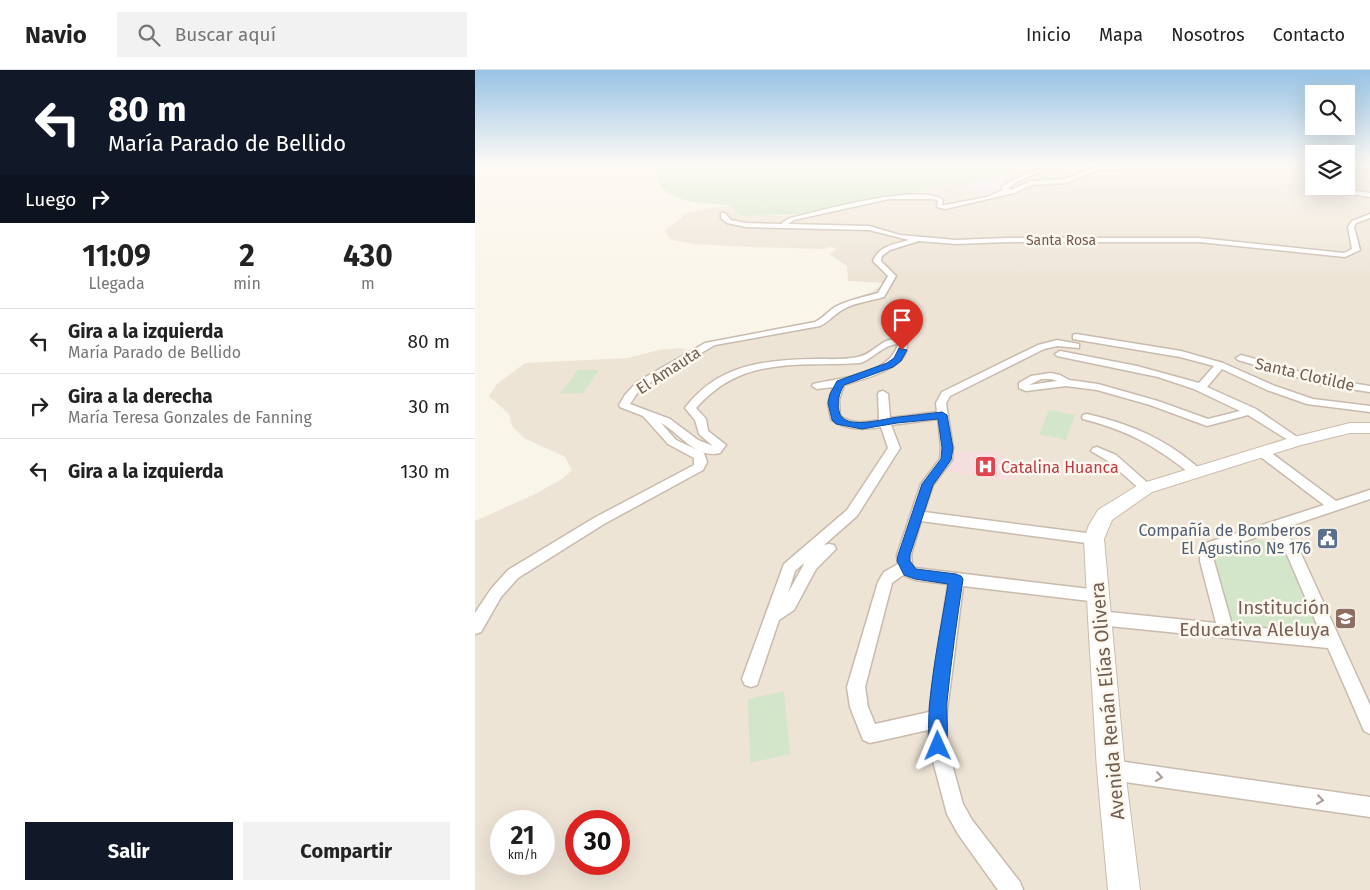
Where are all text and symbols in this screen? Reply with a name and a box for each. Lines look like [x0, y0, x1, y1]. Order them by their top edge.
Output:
search box [117, 12, 467, 57]
text: Navio [25, 21, 87, 49]
icon: search [135, 21, 163, 49]
text: Buscar aquí [175, 23, 276, 46]
text: Inicio [1026, 24, 1071, 46]
text: Mapa [1099, 24, 1143, 46]
text: Nosotros [1171, 24, 1245, 46]
text: Contacto [1273, 24, 1345, 46]
map controls [1305, 85, 1355, 195]
button: search [1305, 85, 1355, 135]
text: 80 m [108, 88, 187, 130]
icon: left [25, 90, 90, 155]
text: María Parado de Bellido [108, 130, 346, 157]
button: layers [1305, 145, 1355, 195]
icon: right [86, 185, 114, 213]
text: Luego [25, 188, 76, 211]
street label: Santa Rosa [1026, 232, 1096, 249]
text: 11:09 [82, 238, 151, 274]
text: 2 [239, 238, 255, 274]
text: 430 [343, 238, 393, 274]
text: Llegada [89, 274, 145, 293]
text: min [233, 274, 261, 293]
text: m [361, 274, 375, 293]
pin [881, 299, 923, 350]
icon: arrive [888, 306, 916, 334]
text: Gira a la izquierda [68, 320, 224, 343]
icon: left [25, 327, 53, 355]
text: 80 m [408, 330, 450, 353]
text: María Parado de Bellido [68, 343, 241, 362]
street label: El Amauta [633, 343, 704, 398]
street label: Santa Clotilde [1253, 354, 1356, 395]
text: Gira a la derecha [68, 385, 213, 408]
icon: right [25, 392, 53, 420]
text: 30 m [409, 395, 450, 418]
text: María Teresa Gonzales de Fanning [68, 408, 312, 427]
hospital icon: Catalina Huanca [973, 455, 997, 479]
icon: left [25, 457, 53, 485]
place label: Catalina Huanca [1001, 458, 1119, 477]
text: Gira a la izquierda [68, 460, 224, 483]
text: 130 m [400, 460, 450, 483]
place label: Compañía de Bomberos El Agustino Nº 176 [1138, 521, 1311, 558]
public building icon: Compañía de Bomberos El Agustino Nº 176 [1315, 527, 1339, 551]
street label: Avenida Renán Elías Olivera [1086, 581, 1129, 821]
place label: Institución Educativa Aleluya [1179, 596, 1330, 641]
school or university icon: Institución Educativa Aleluya [1334, 606, 1358, 630]
position arrow [911, 719, 963, 771]
one-way arrow [1156, 771, 1164, 782]
one-way arrow [1317, 794, 1325, 805]
speed limit sign: 30 [565, 810, 630, 875]
text: 21 [511, 821, 534, 851]
button: Salir [25, 822, 233, 880]
button: Compartir [243, 822, 450, 880]
text: km/h [508, 848, 537, 862]

